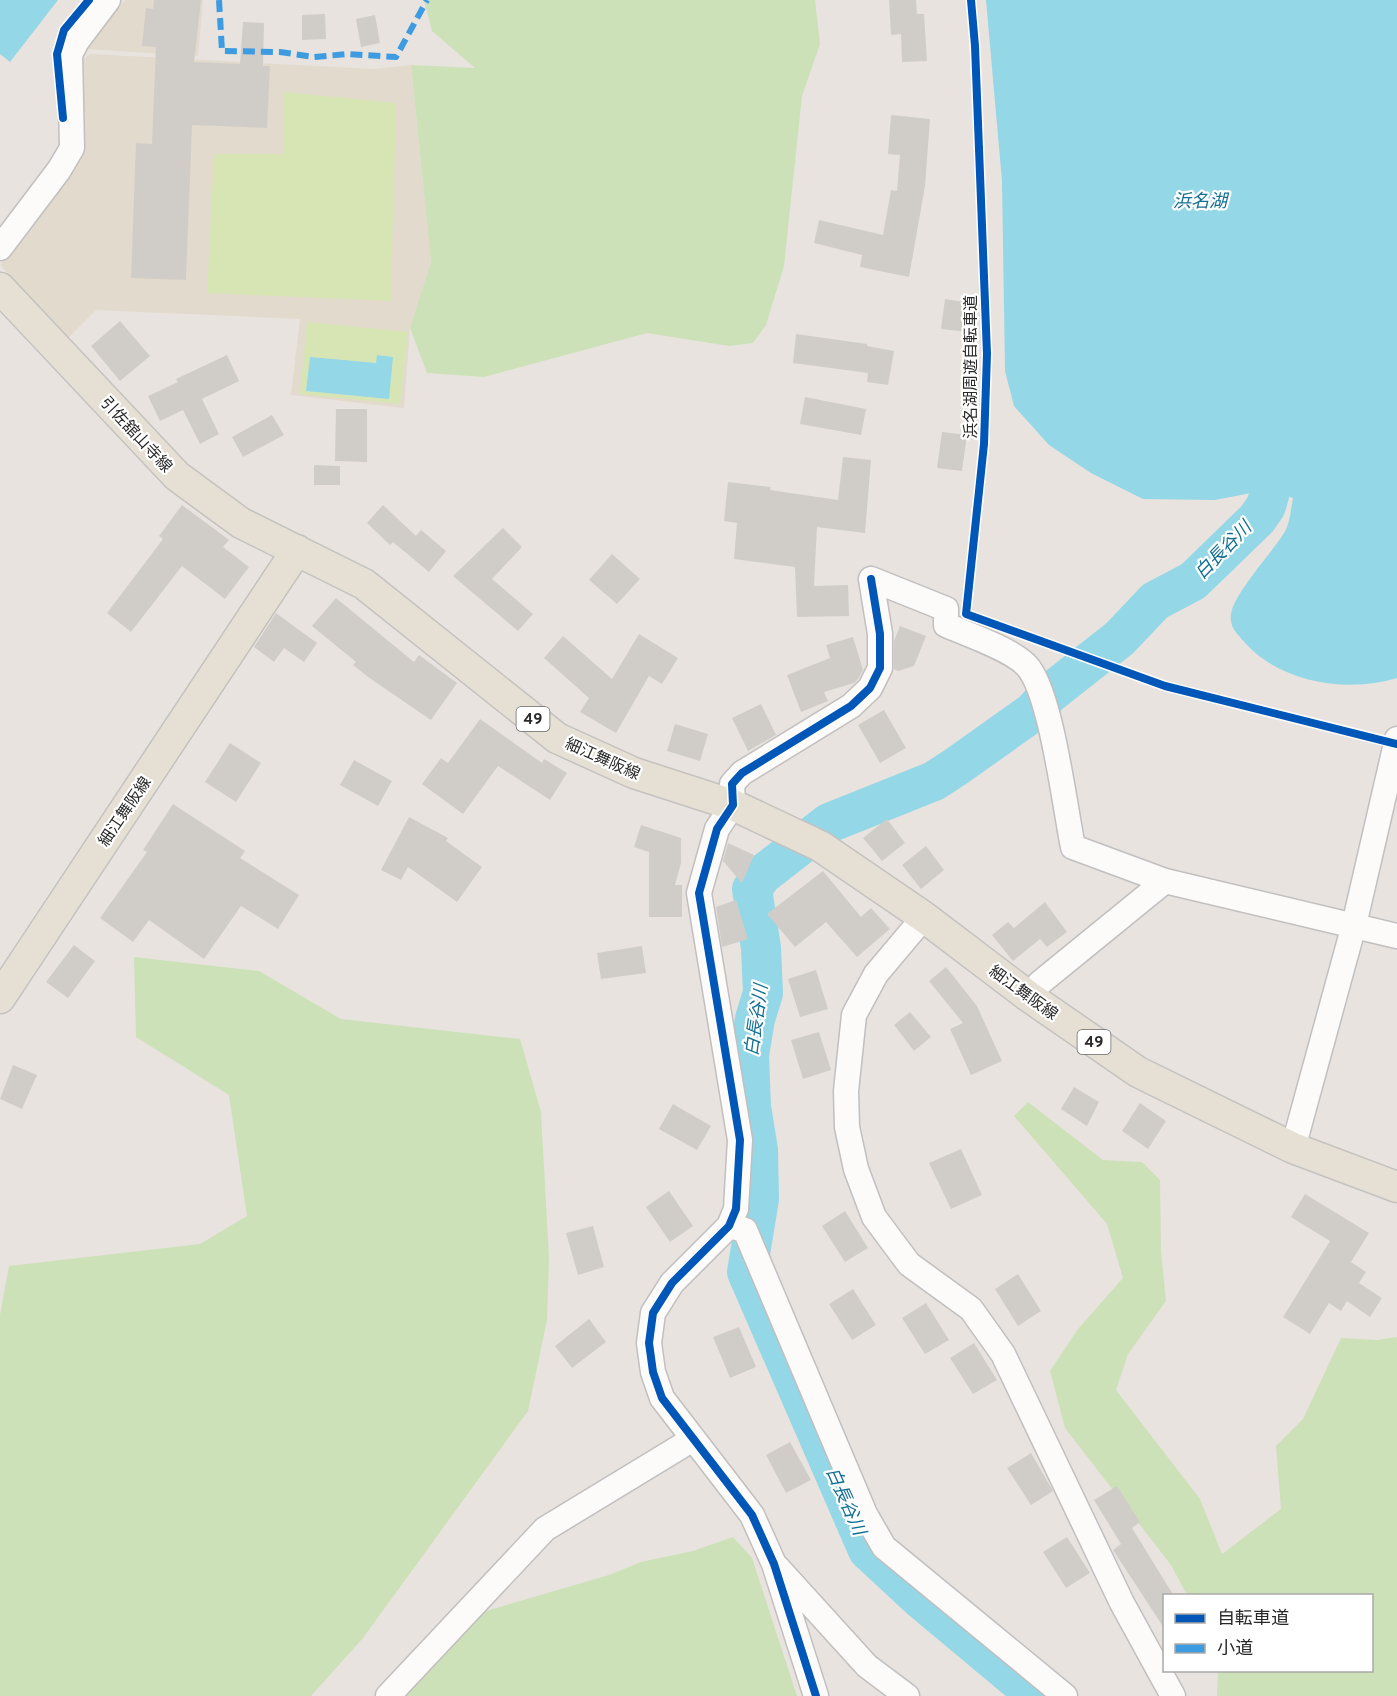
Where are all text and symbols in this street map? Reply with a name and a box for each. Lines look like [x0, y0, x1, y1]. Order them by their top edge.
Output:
water label: 浜名湖 [1173, 191, 1230, 214]
street label: 浜名湖周遊自転車道 [962, 295, 982, 439]
street label: 引佐舘山寺線 [95, 393, 176, 477]
water label: 白長谷川 [1191, 516, 1259, 585]
road number: 49 [516, 707, 550, 731]
street label: 細江舞阪線 [562, 734, 643, 785]
street label: 細江舞阪線 [95, 773, 156, 851]
street label: 細江舞阪線 [985, 962, 1061, 1025]
water label: 白長谷川 [741, 981, 774, 1057]
road number: 49 [1078, 1030, 1110, 1054]
water label: 白長谷川 [819, 1464, 871, 1541]
legend [1163, 1594, 1373, 1672]
text: 自転車道 [1217, 1608, 1289, 1631]
text: 小道 [1217, 1638, 1253, 1661]

